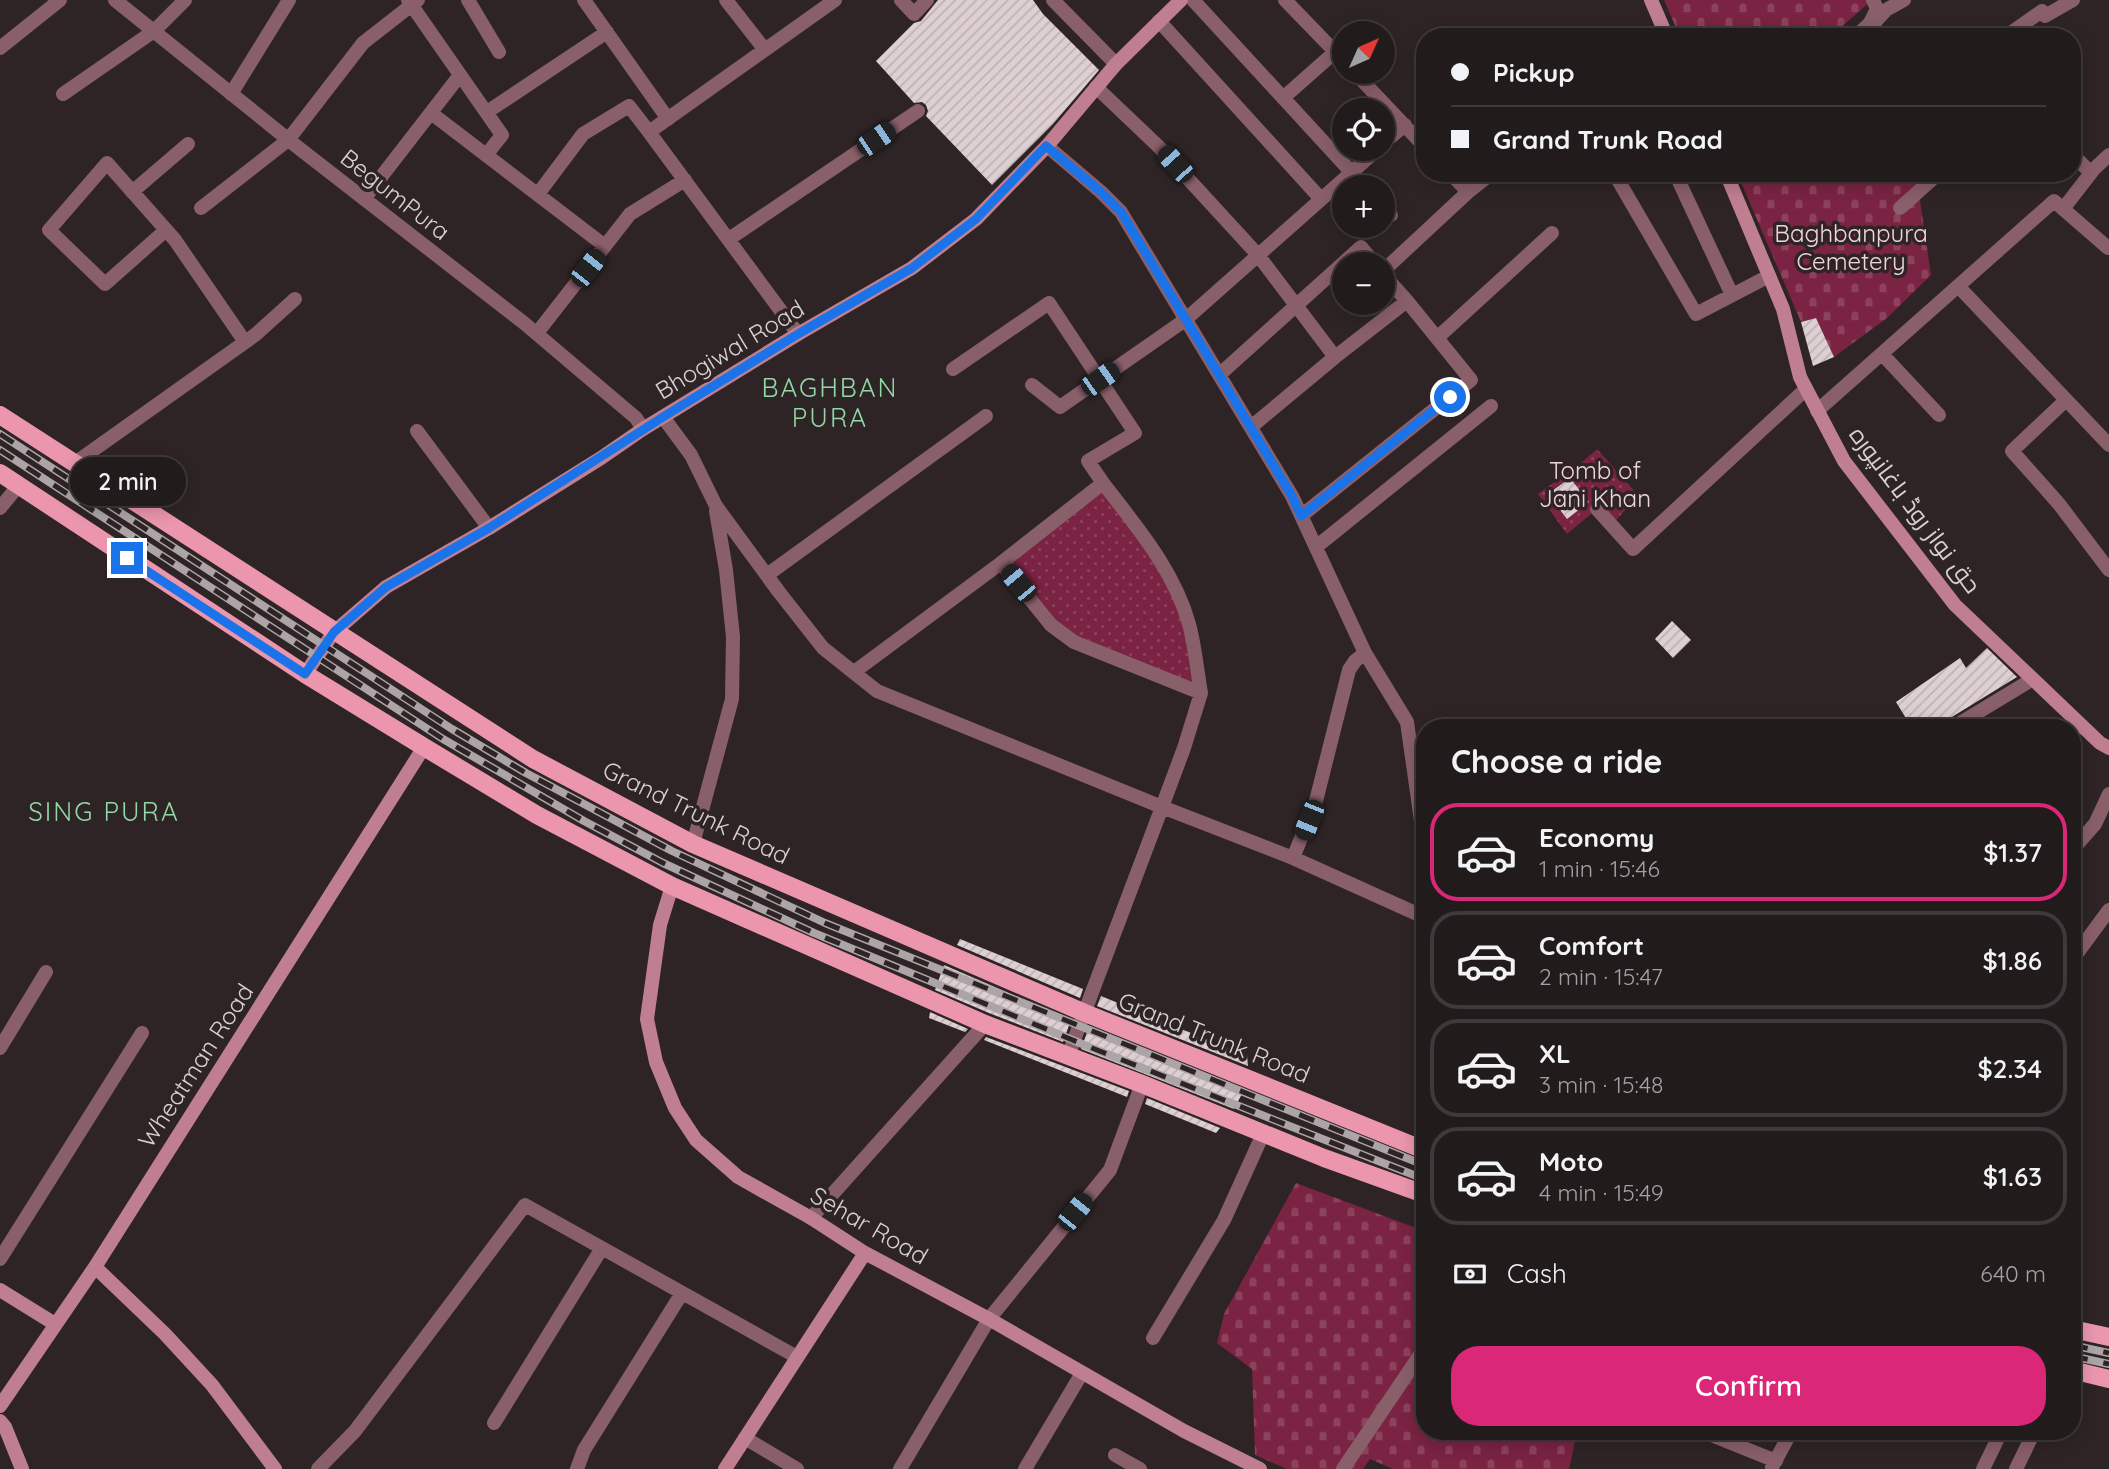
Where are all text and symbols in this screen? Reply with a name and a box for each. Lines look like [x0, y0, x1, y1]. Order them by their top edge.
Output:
north arrow [1332, 21, 1395, 84]
map controls [1332, 21, 1395, 315]
text: Pickup [1493, 56, 1575, 89]
button: locate [1332, 98, 1395, 161]
car [853, 119, 900, 159]
text: Grand Trunk Road [1493, 123, 1723, 156]
car [1154, 141, 1197, 187]
street label: BegumPura [335, 142, 456, 246]
button: + [1332, 175, 1395, 238]
park label: Baghbanpura Cemetery [1774, 218, 1928, 276]
car [567, 245, 610, 291]
button: − [1332, 252, 1395, 315]
street label: Bhogiwal Road [650, 293, 809, 405]
car [1077, 358, 1124, 400]
district label: BAGHBAN PURA [761, 371, 899, 434]
route start [1434, 381, 1466, 413]
street label: حق نواز روڈ باغانپورہ [1843, 420, 1988, 599]
park label: Tomb of Jani Khan [1539, 455, 1651, 513]
callout: 2 min [69, 456, 185, 505]
text: 2 min [98, 467, 158, 496]
route end [111, 542, 143, 574]
car [997, 560, 1040, 606]
text: Choose a ride [1451, 741, 1663, 781]
street label: Grand Trunk Road [598, 754, 795, 870]
district label: SING PURA [28, 795, 180, 828]
car [1292, 797, 1327, 843]
icon: car [1455, 821, 1518, 884]
text: Economy [1539, 821, 1654, 854]
text: $1.37 [1983, 836, 2042, 869]
text: 1 min · 15:46 [1539, 854, 1660, 883]
icon: car [1455, 929, 1518, 992]
text: Comfort [1539, 929, 1644, 962]
text: $1.86 [1983, 944, 2042, 977]
text: 2 min · 15:47 [1539, 962, 1663, 991]
street label: Wheatman Road [131, 978, 259, 1153]
street label: Grand Trunk Road [1114, 985, 1315, 1089]
icon: car [1455, 1037, 1518, 1100]
text: XL [1539, 1037, 1571, 1070]
text: $2.34 [1978, 1052, 2042, 1085]
text: 3 min · 15:48 [1539, 1070, 1663, 1099]
icon: car [1455, 1145, 1518, 1208]
text: Moto [1539, 1145, 1603, 1178]
text: $1.63 [1983, 1160, 2042, 1193]
text: 4 min · 15:49 [1539, 1178, 1663, 1207]
street label: Sehar Road [805, 1180, 934, 1271]
car [1054, 1189, 1097, 1235]
icon: cash [1451, 1255, 1489, 1293]
text: Cash [1507, 1257, 1567, 1290]
text: 640 m [1980, 1259, 2046, 1288]
button: Confirm [1451, 1346, 2046, 1426]

